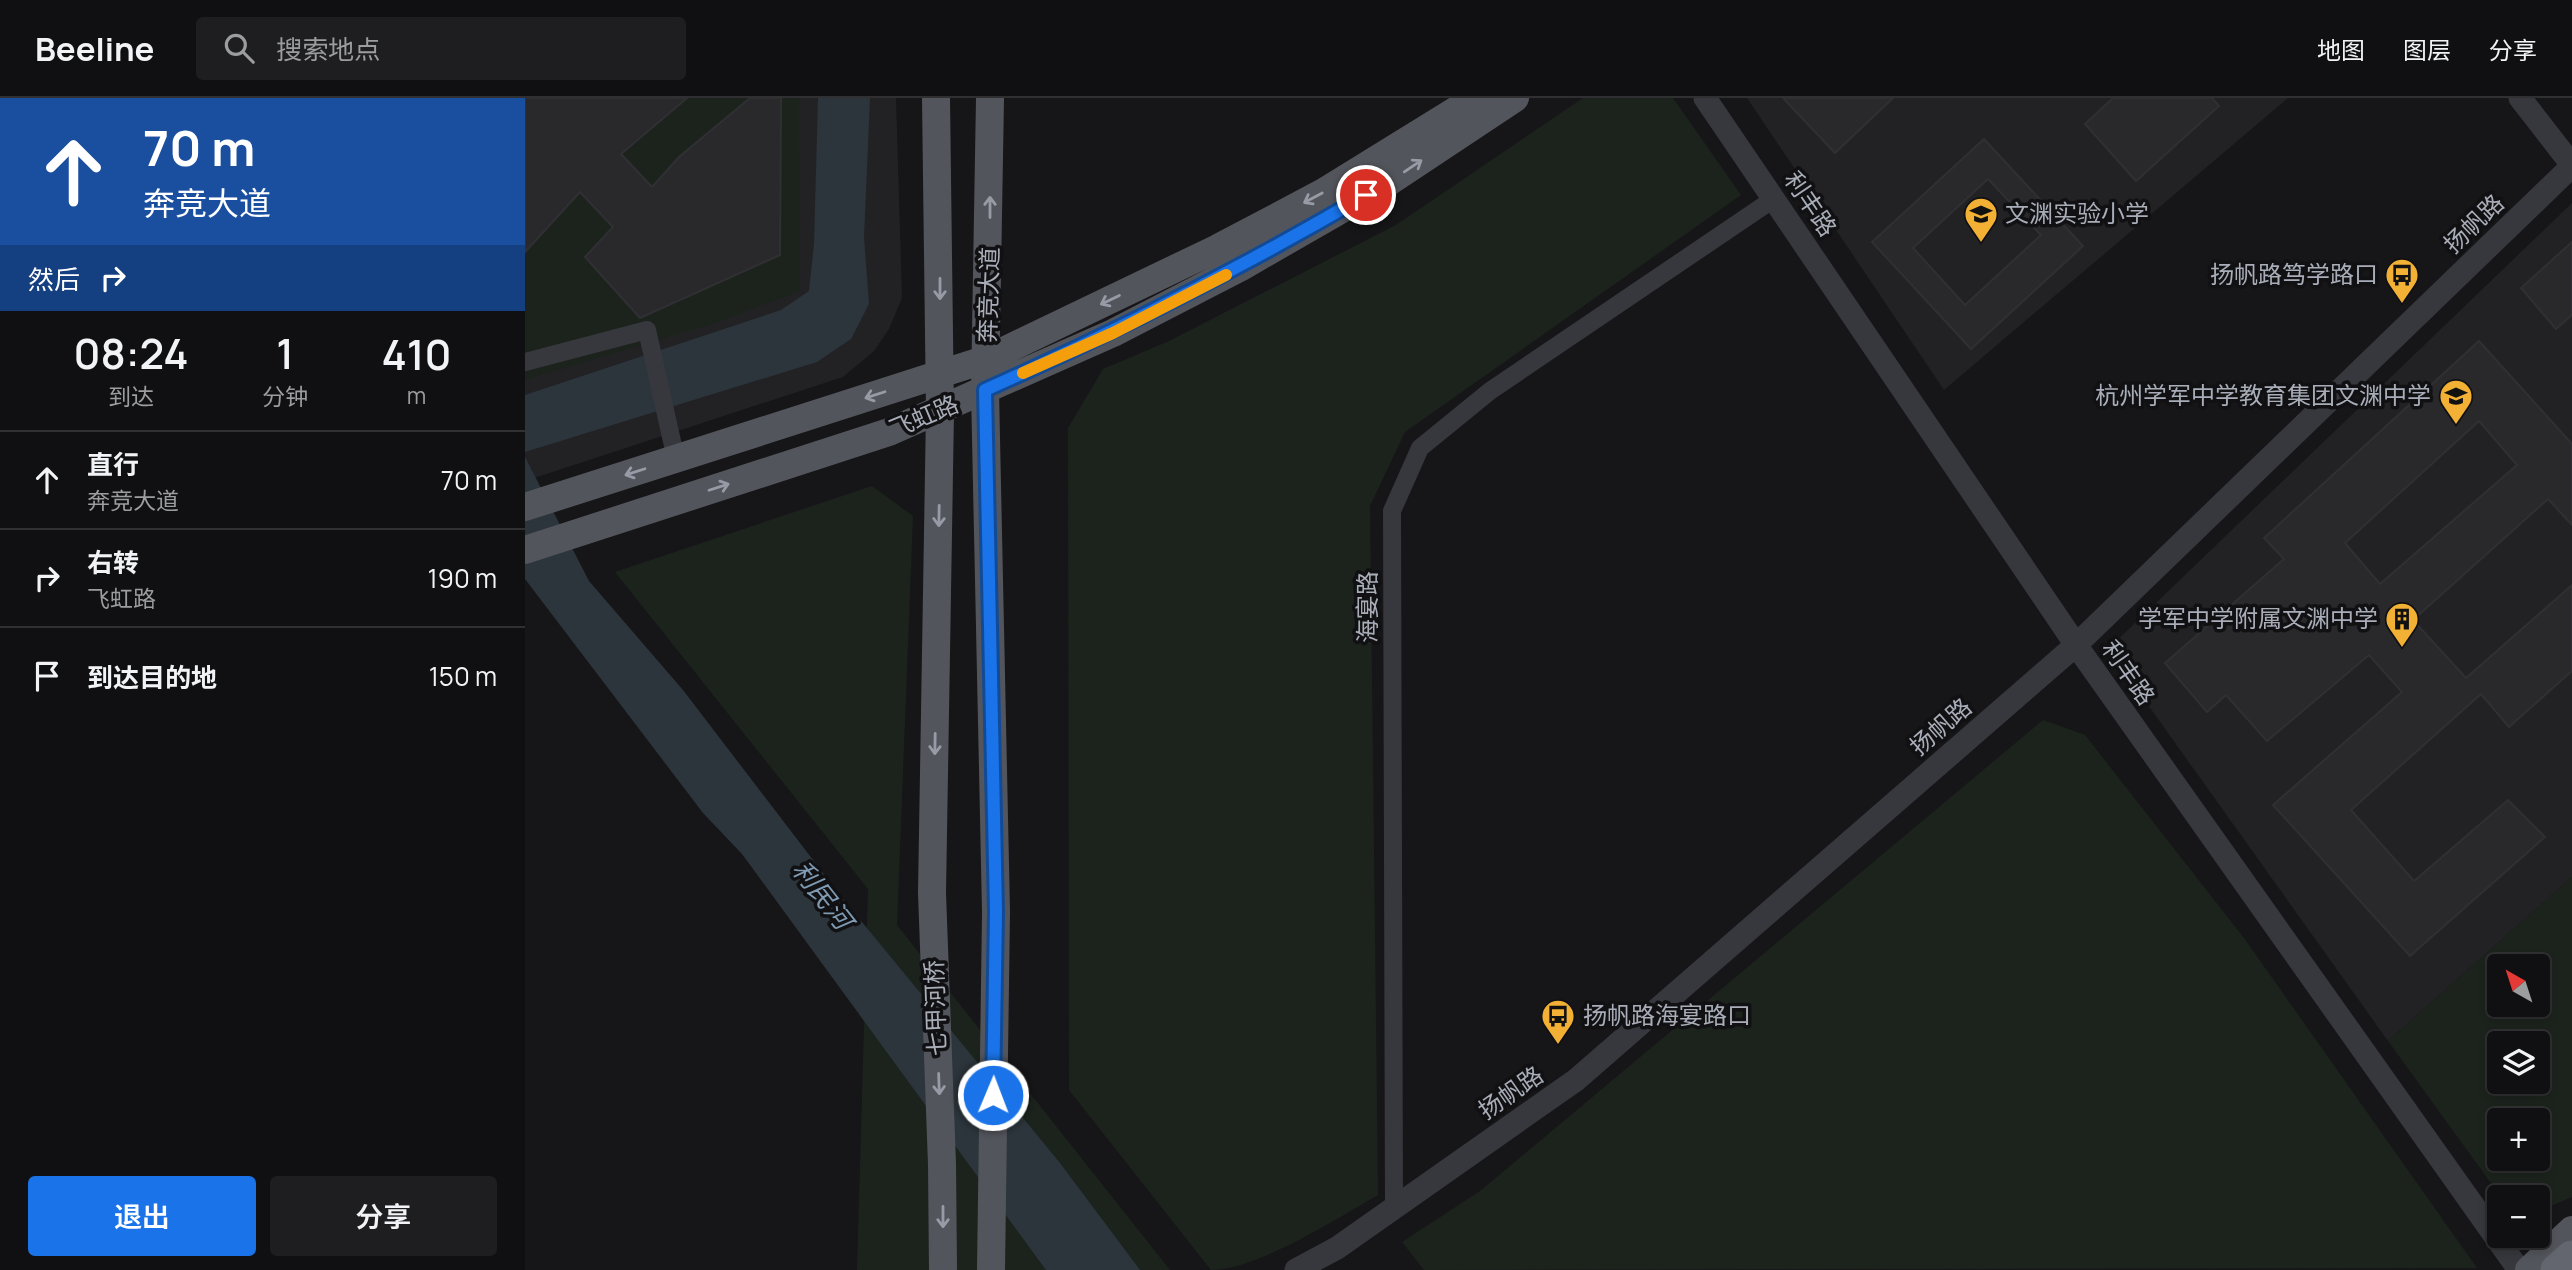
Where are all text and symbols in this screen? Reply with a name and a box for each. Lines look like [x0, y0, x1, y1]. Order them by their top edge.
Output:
search box [196, 17, 686, 80]
text: Beeline [35, 26, 154, 71]
icon: search [220, 29, 258, 67]
text: 搜索地点 [276, 31, 380, 67]
text: 地图 [2317, 33, 2365, 66]
text: 图层 [2403, 33, 2451, 66]
text: 分享 [2489, 33, 2537, 66]
text: 70 m [143, 114, 255, 181]
icon: ahead [28, 126, 119, 217]
one-way arrow [1403, 159, 1423, 173]
street label: 利丰路 [1777, 164, 1845, 242]
pin [1336, 165, 1396, 225]
icon: arrive [1347, 176, 1385, 214]
text: 奔竞大道 [143, 181, 271, 225]
street label: 扬帆路 [2436, 186, 2510, 260]
one-way arrow [1303, 192, 1324, 205]
one-way arrow [984, 195, 997, 218]
school or university icon: 文渊实验小学 [1962, 195, 2000, 244]
place label: 文渊实验小学 [2005, 196, 2149, 229]
street label: 奔竞大道 [969, 246, 1006, 343]
bus stop icon: 扬帆路笃学路口 [2383, 256, 2421, 305]
place label: 扬帆路笃学路口 [2210, 257, 2378, 290]
icon: right [94, 259, 132, 297]
text: 然后 [28, 261, 80, 297]
one-way arrow [933, 277, 947, 300]
one-way arrow [1100, 293, 1121, 307]
text: 08:24 [73, 324, 189, 382]
text: 1 [276, 324, 294, 382]
text: 410 [382, 325, 452, 383]
school or university icon: 杭州学军中学教育集团文渊中学 [2437, 377, 2475, 426]
place label: 杭州学军中学教育集团文渊中学 [2095, 378, 2431, 411]
text: m [407, 379, 426, 411]
text: 到达 [108, 380, 154, 412]
text: 分钟 [262, 380, 308, 412]
street label: 飞虹路 [884, 386, 963, 445]
one-way arrow [864, 389, 886, 402]
text: 直行 [87, 446, 139, 482]
icon: ahead [28, 461, 66, 499]
text: 70 m [441, 462, 497, 498]
one-way arrow [624, 467, 646, 479]
one-way arrow [708, 480, 730, 493]
text: 奔竞大道 [87, 484, 179, 516]
one-way arrow [932, 504, 945, 527]
text: 右转 [87, 544, 139, 580]
icon: right [28, 559, 66, 597]
text: 190 m [428, 560, 497, 596]
street label: 海宴路 [1350, 571, 1383, 643]
text: 飞虹路 [87, 582, 156, 614]
building icon: 学军中学附属文渊中学 [2383, 600, 2421, 649]
place label: 学军中学附属文渊中学 [2138, 601, 2378, 634]
street label: 利丰路 [2095, 633, 2163, 711]
icon: arrive [28, 657, 66, 695]
text: 150 m [429, 658, 497, 694]
text: 到达目的地 [87, 659, 217, 695]
street label: 扬帆路 [1902, 690, 1978, 762]
one-way arrow [928, 732, 941, 755]
water label: 利民河 [785, 853, 864, 940]
north arrow [2487, 954, 2550, 1017]
map controls [2487, 954, 2550, 1248]
street label: 七甲河桥 [916, 960, 953, 1057]
bus stop icon: 扬帆路海宴路口 [1539, 997, 1577, 1046]
place label: 扬帆路海宴路口 [1583, 998, 1751, 1031]
button: layers [2487, 1031, 2550, 1094]
position arrow [956, 1058, 1030, 1132]
street label: 扬帆路 [1471, 1058, 1549, 1126]
one-way arrow [933, 1072, 946, 1095]
button: + [2487, 1108, 2550, 1171]
button: 退出 [28, 1176, 256, 1256]
button: 分享 [270, 1176, 497, 1256]
button: − [2487, 1185, 2550, 1248]
one-way arrow [936, 1205, 949, 1228]

